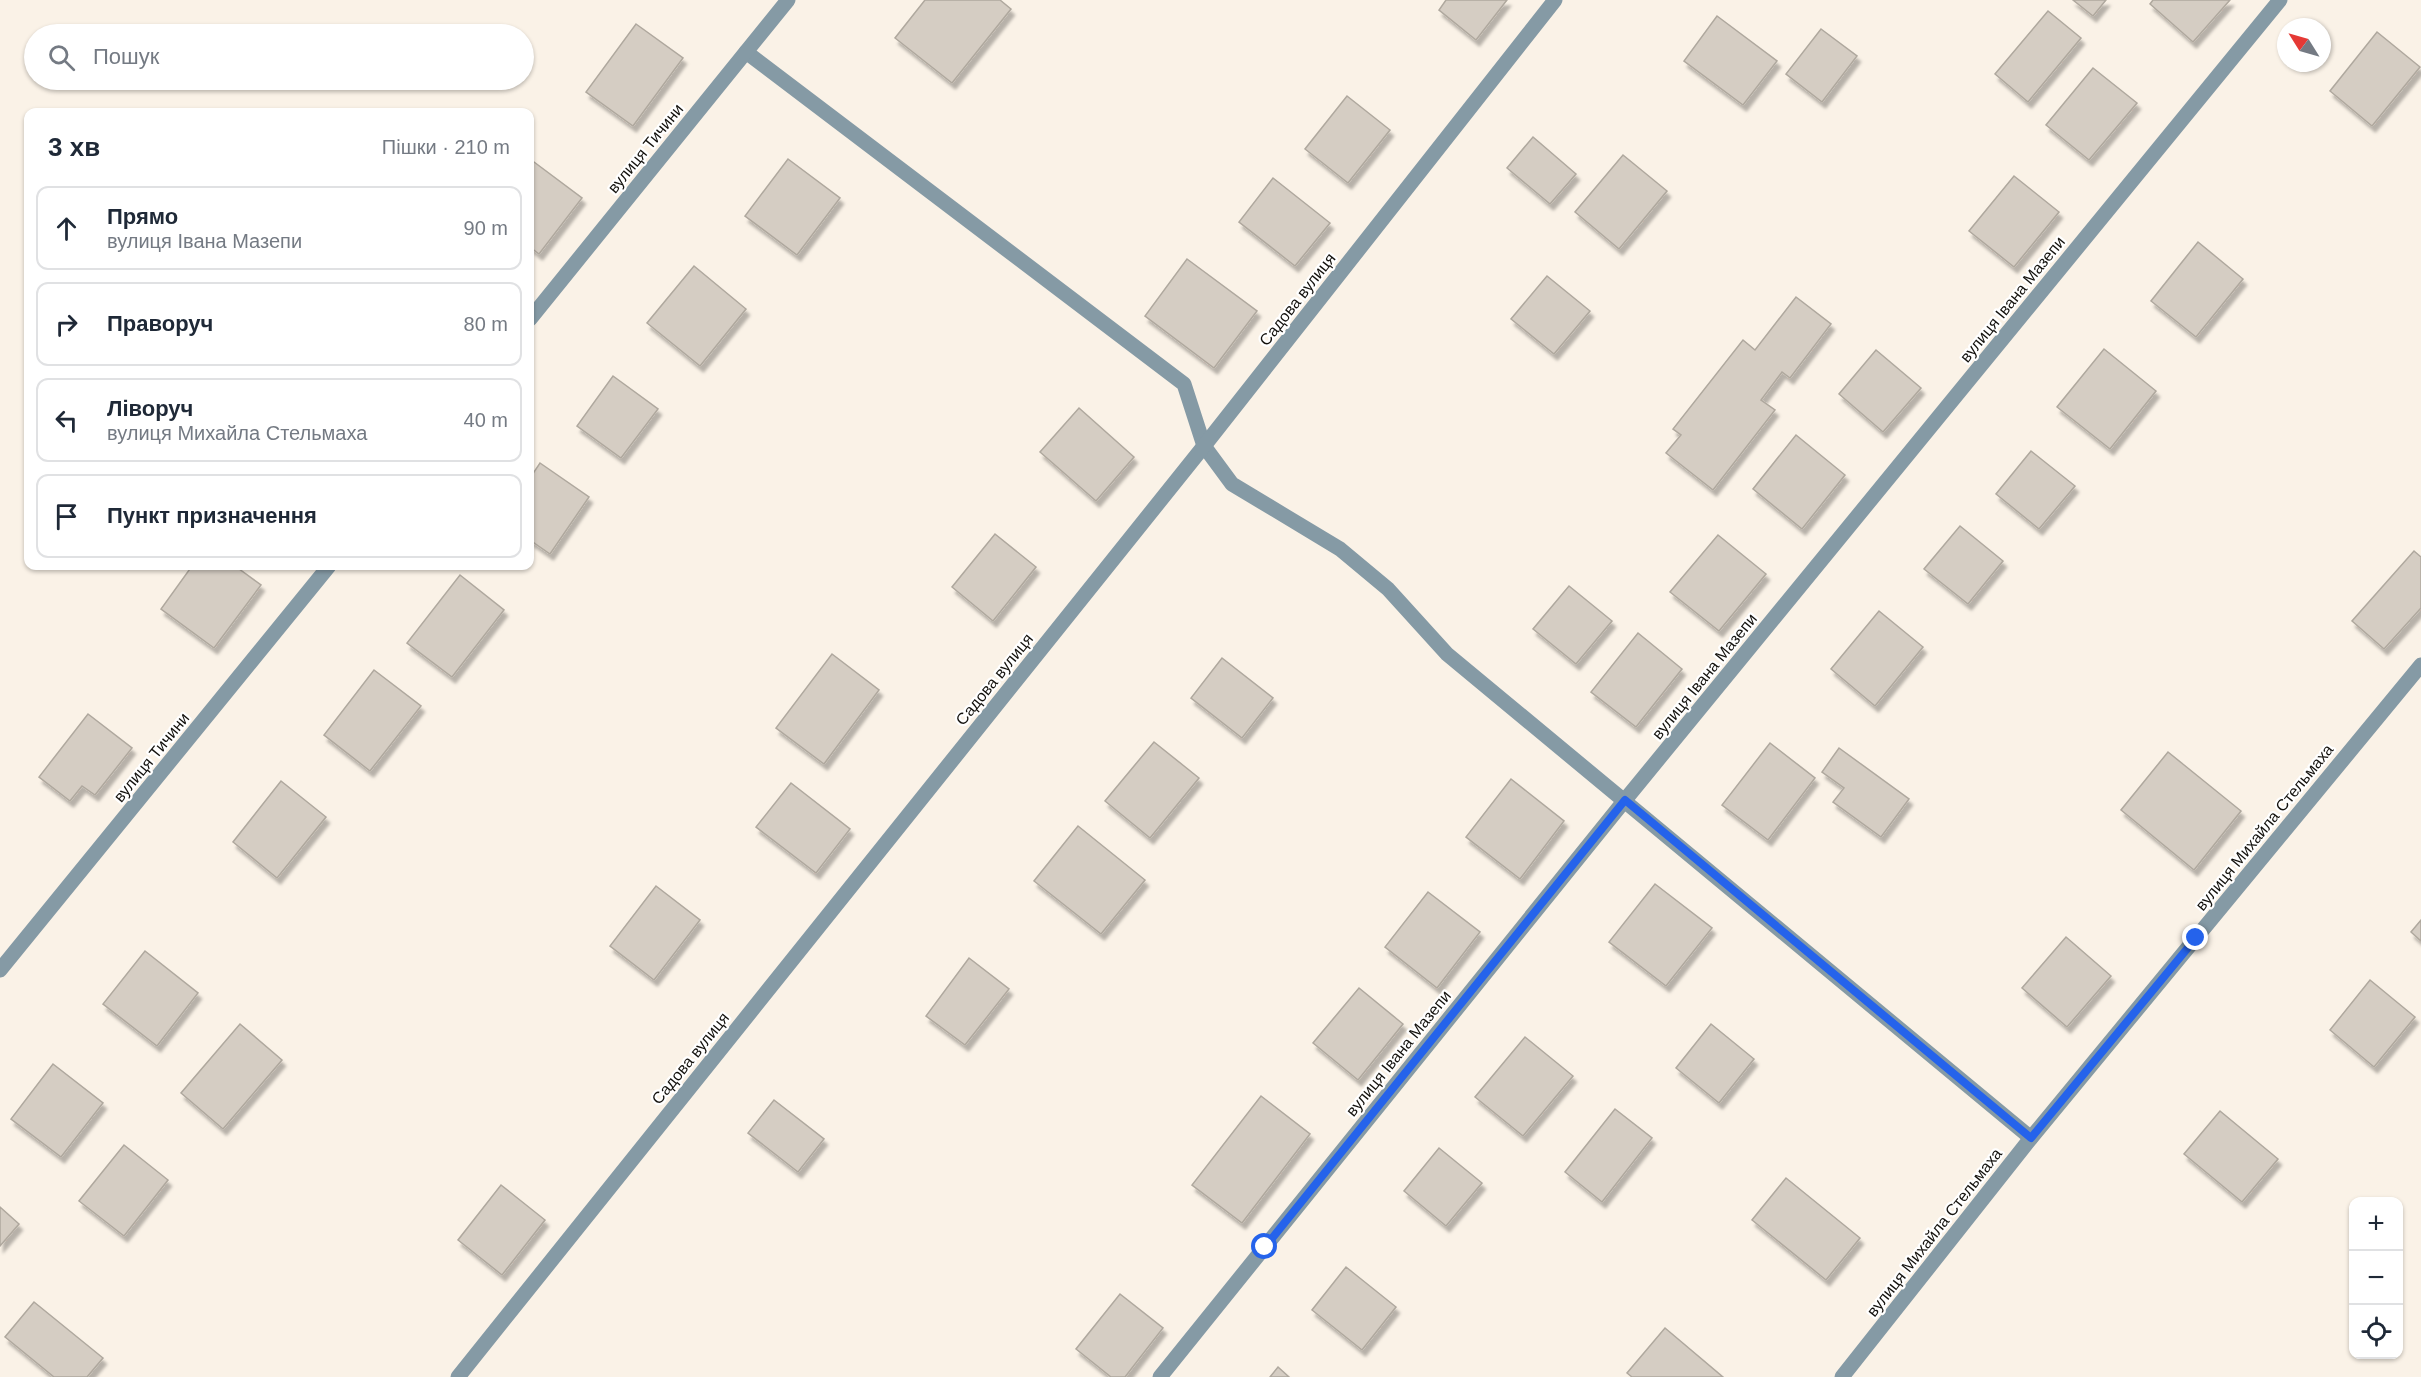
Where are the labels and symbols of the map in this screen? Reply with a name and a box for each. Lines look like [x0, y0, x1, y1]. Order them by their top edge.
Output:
north arrow [2277, 18, 2331, 72]
street label: вулиця Тичини [604, 100, 686, 196]
street label: вулиця Івана Мазепи [1957, 233, 2068, 365]
street label: Садова вулиця [1256, 250, 1339, 349]
street label: вулиця Івана Мазепи [1649, 610, 1760, 742]
street label: Садова вулиця [952, 630, 1036, 728]
street label: вулиця Тичини [110, 709, 192, 805]
street label: вулиця Михайла Стельмаха [2192, 741, 2337, 914]
route end [2182, 924, 2208, 950]
street label: вулиця Івана Мазепи [1343, 987, 1454, 1119]
street label: Садова вулиця [648, 1009, 732, 1107]
street label: вулиця Михайла Стельмаха [1864, 1145, 2005, 1320]
route start [1251, 1233, 1277, 1259]

